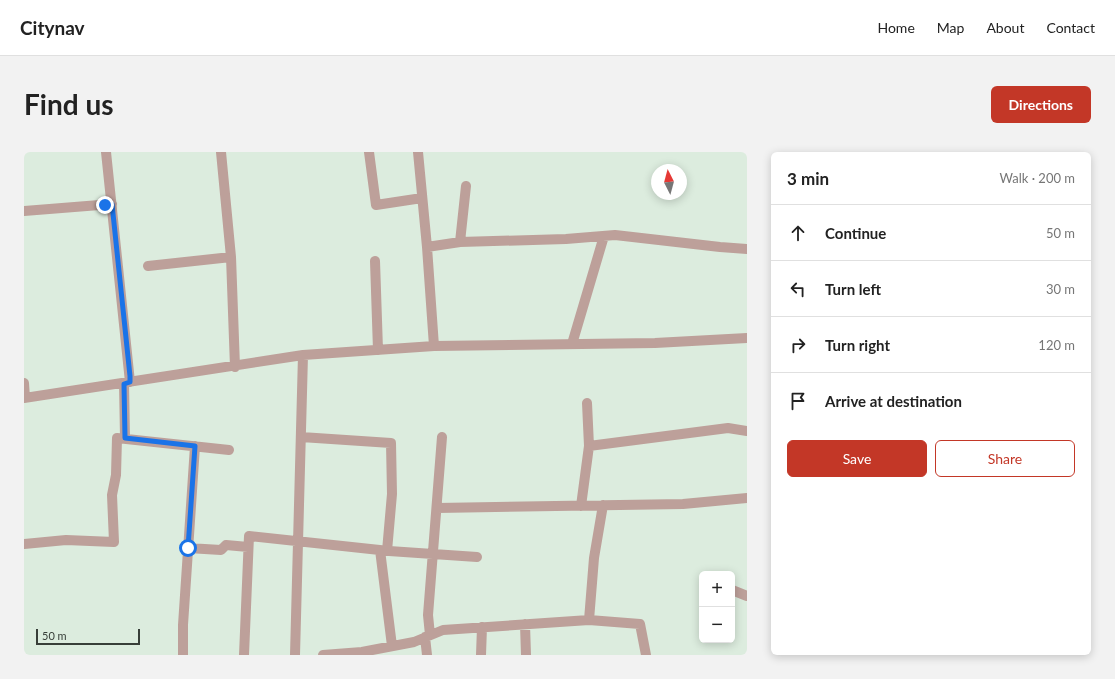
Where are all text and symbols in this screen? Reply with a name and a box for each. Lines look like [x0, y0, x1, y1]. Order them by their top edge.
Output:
text: Citynav [20, 16, 85, 39]
text: Home [877, 19, 915, 36]
text: Map [937, 19, 964, 36]
text: About [986, 19, 1024, 36]
text: Contact [1046, 19, 1095, 36]
button: Directions [991, 86, 1091, 123]
text: Find us [24, 87, 114, 121]
north arrow [651, 164, 687, 200]
text: 3 min [787, 168, 829, 189]
text: Walk · 200 m [999, 170, 1075, 186]
route end [96, 196, 114, 214]
icon: ahead [787, 222, 809, 244]
text: Continue [825, 224, 886, 242]
text: 50 m [1046, 225, 1075, 241]
icon: left [787, 278, 809, 300]
text: Turn left [825, 280, 881, 298]
text: 30 m [1046, 281, 1075, 297]
icon: right [787, 334, 809, 356]
text: Turn right [825, 336, 890, 354]
text: 120 m [1038, 337, 1075, 353]
icon: arrive [787, 390, 809, 412]
text: Arrive at destination [825, 392, 962, 410]
button: Save [787, 440, 927, 477]
button: Share [935, 440, 1075, 477]
route start [179, 539, 197, 557]
map controls [699, 571, 735, 643]
button: + [699, 571, 735, 607]
button: − [699, 607, 735, 643]
scale bar [36, 627, 140, 646]
text: 50 m [42, 629, 67, 642]

